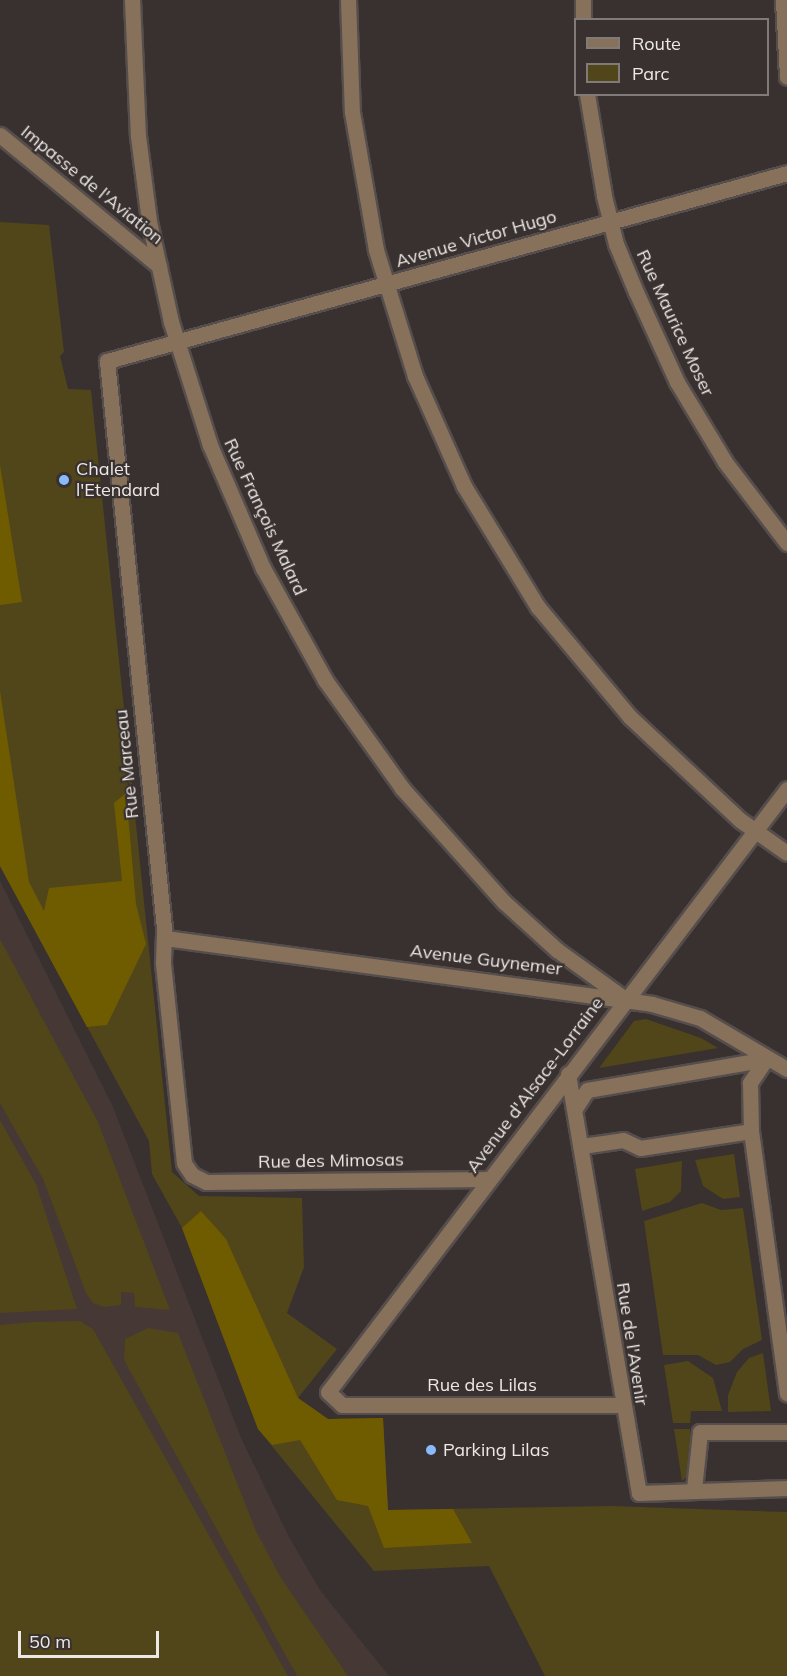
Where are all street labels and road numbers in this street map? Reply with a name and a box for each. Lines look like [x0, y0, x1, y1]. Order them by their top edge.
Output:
street label: Impasse de l'Aviation [17, 121, 167, 249]
street label: Avenue Victor Hugo [393, 206, 559, 272]
street label: Rue Maurice Moser [632, 246, 718, 400]
street label: Rue François Malard [219, 435, 311, 599]
street label: Rue Marceau [111, 708, 143, 820]
street label: Avenue Guynemer [409, 940, 563, 980]
street label: Avenue d'Alsace-Lorraine [462, 993, 608, 1177]
street label: Rue des Mimosas [258, 1149, 404, 1173]
street label: Rue de l'Avenir [612, 1281, 652, 1407]
street label: Rue des Lilas [427, 1374, 537, 1396]

